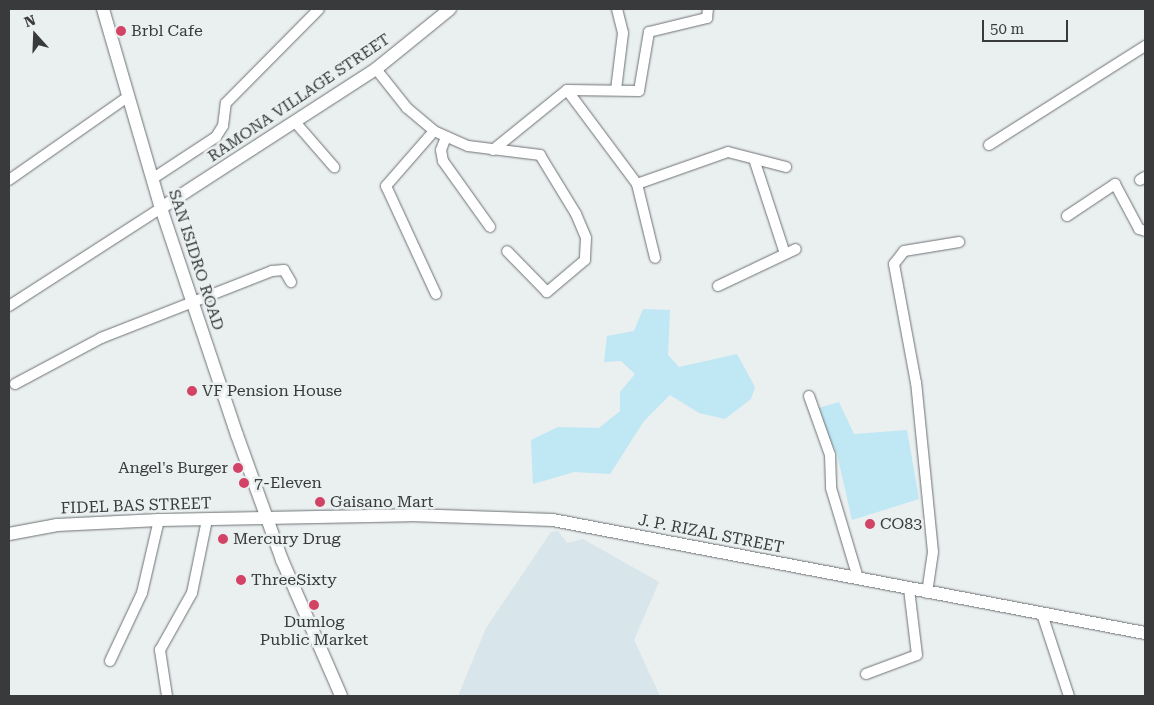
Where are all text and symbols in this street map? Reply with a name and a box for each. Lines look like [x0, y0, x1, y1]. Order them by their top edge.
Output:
north arrow [10, 10, 60, 60]
scale bar [984, 10, 1070, 42]
text: N [22, 12, 38, 30]
text: 50 m [990, 20, 1024, 38]
place label: Brbl Cafe [131, 21, 203, 41]
marker: Brbl Cafe [115, 25, 127, 37]
street label: RAMONA VILLAGE STREET [204, 30, 394, 166]
street label: SAN ISIDRO ROAD [164, 187, 228, 333]
place label: VF Pension House [202, 381, 342, 401]
marker: VF Pension House [186, 385, 198, 397]
place label: Angel's Burger [118, 458, 228, 478]
marker: Angel's Burger [232, 462, 244, 474]
place label: 7-Eleven [254, 473, 322, 493]
marker: 7-Eleven [238, 477, 250, 489]
place label: Gaisano Mart [330, 492, 433, 512]
street label: FIDEL BAS STREET [60, 494, 212, 518]
marker: Gaisano Mart [314, 496, 326, 508]
street label: J. P. RIZAL STREET [636, 510, 786, 558]
place label: CO83 [880, 514, 922, 534]
marker: CO83 [864, 518, 876, 530]
place label: Mercury Drug [233, 529, 341, 549]
marker: Mercury Drug [217, 533, 229, 545]
place label: ThreeSixty [251, 570, 337, 590]
marker: ThreeSixty [235, 574, 247, 586]
marker: Dumlog Public Market [308, 599, 320, 611]
place label: Dumlog Public Market [260, 612, 368, 650]

